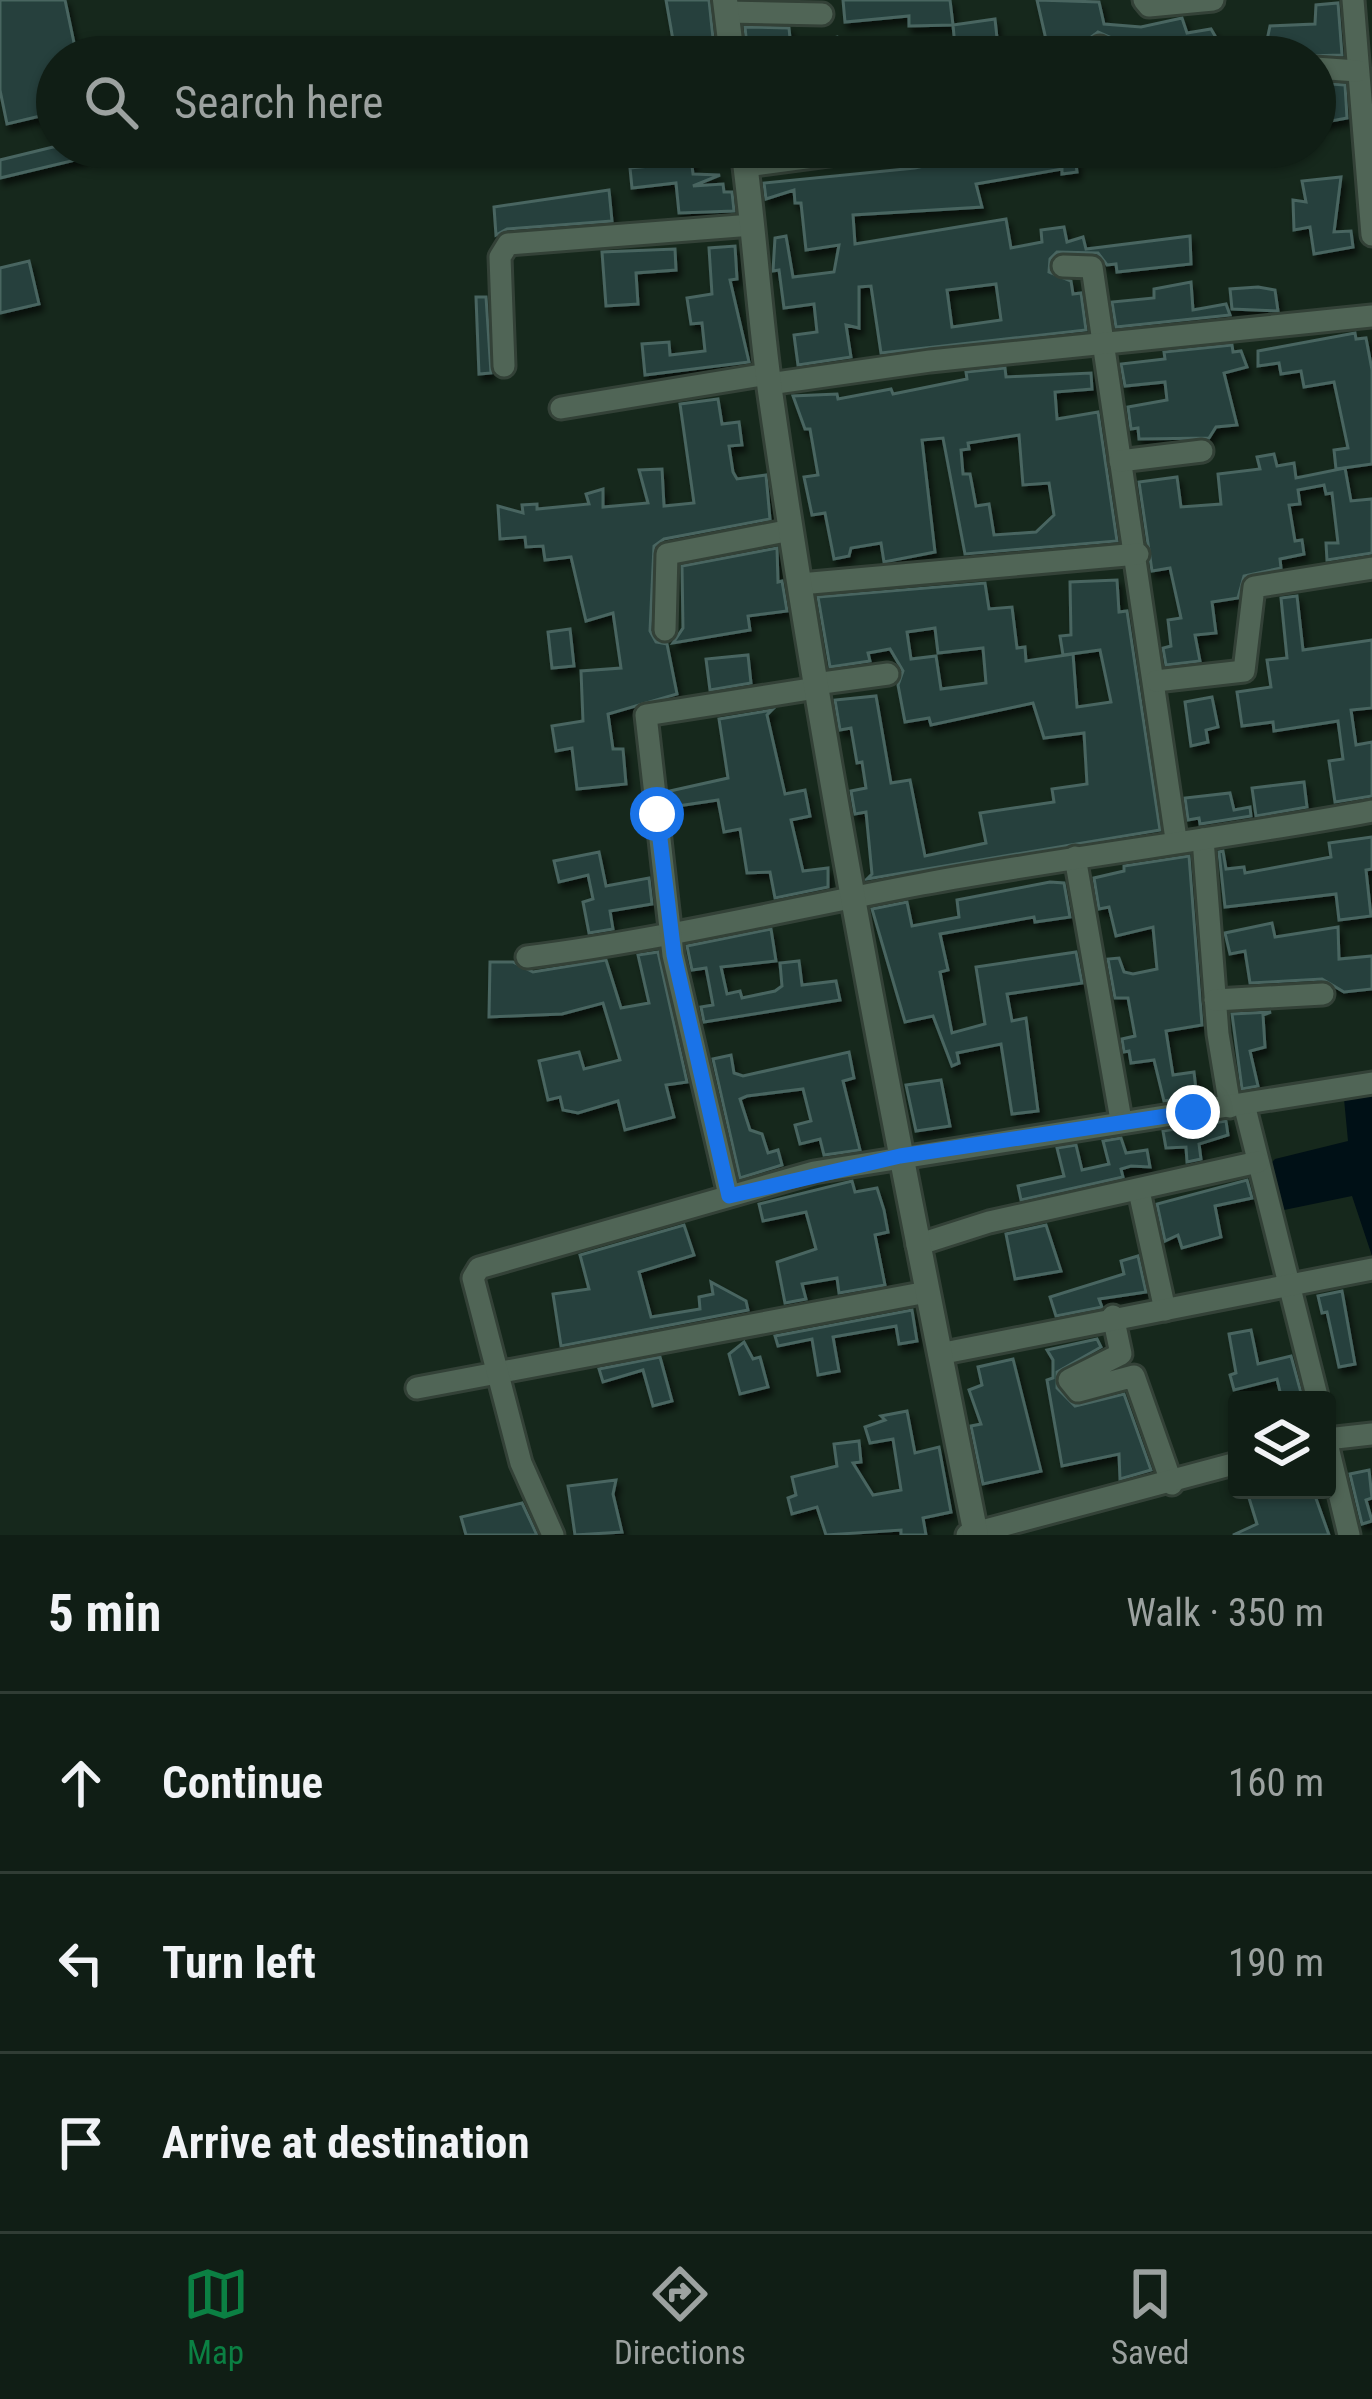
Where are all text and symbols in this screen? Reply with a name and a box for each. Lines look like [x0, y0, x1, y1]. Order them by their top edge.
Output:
search box [36, 36, 1336, 168]
icon: search [78, 69, 144, 135]
text: Search here [174, 76, 383, 129]
route start [630, 787, 684, 841]
route end [1166, 1085, 1220, 1139]
map controls [1228, 1391, 1336, 1499]
button: layers [1228, 1391, 1336, 1499]
text: 5 min [48, 1584, 161, 1643]
text: Walk · 350 m [1126, 1590, 1324, 1636]
icon: ahead [48, 1750, 114, 1816]
text: Continue [162, 1756, 323, 1809]
text: 160 m [1228, 1760, 1324, 1806]
icon: left [48, 1930, 114, 1996]
text: Turn left [162, 1936, 316, 1989]
text: 190 m [1228, 1940, 1324, 1986]
icon: arrive [48, 2110, 114, 2176]
text: Arrive at destination [162, 2116, 530, 2169]
tab: Map [183, 2261, 249, 2372]
tab: Directions [614, 2261, 746, 2372]
tab: Saved [1111, 2261, 1189, 2372]

